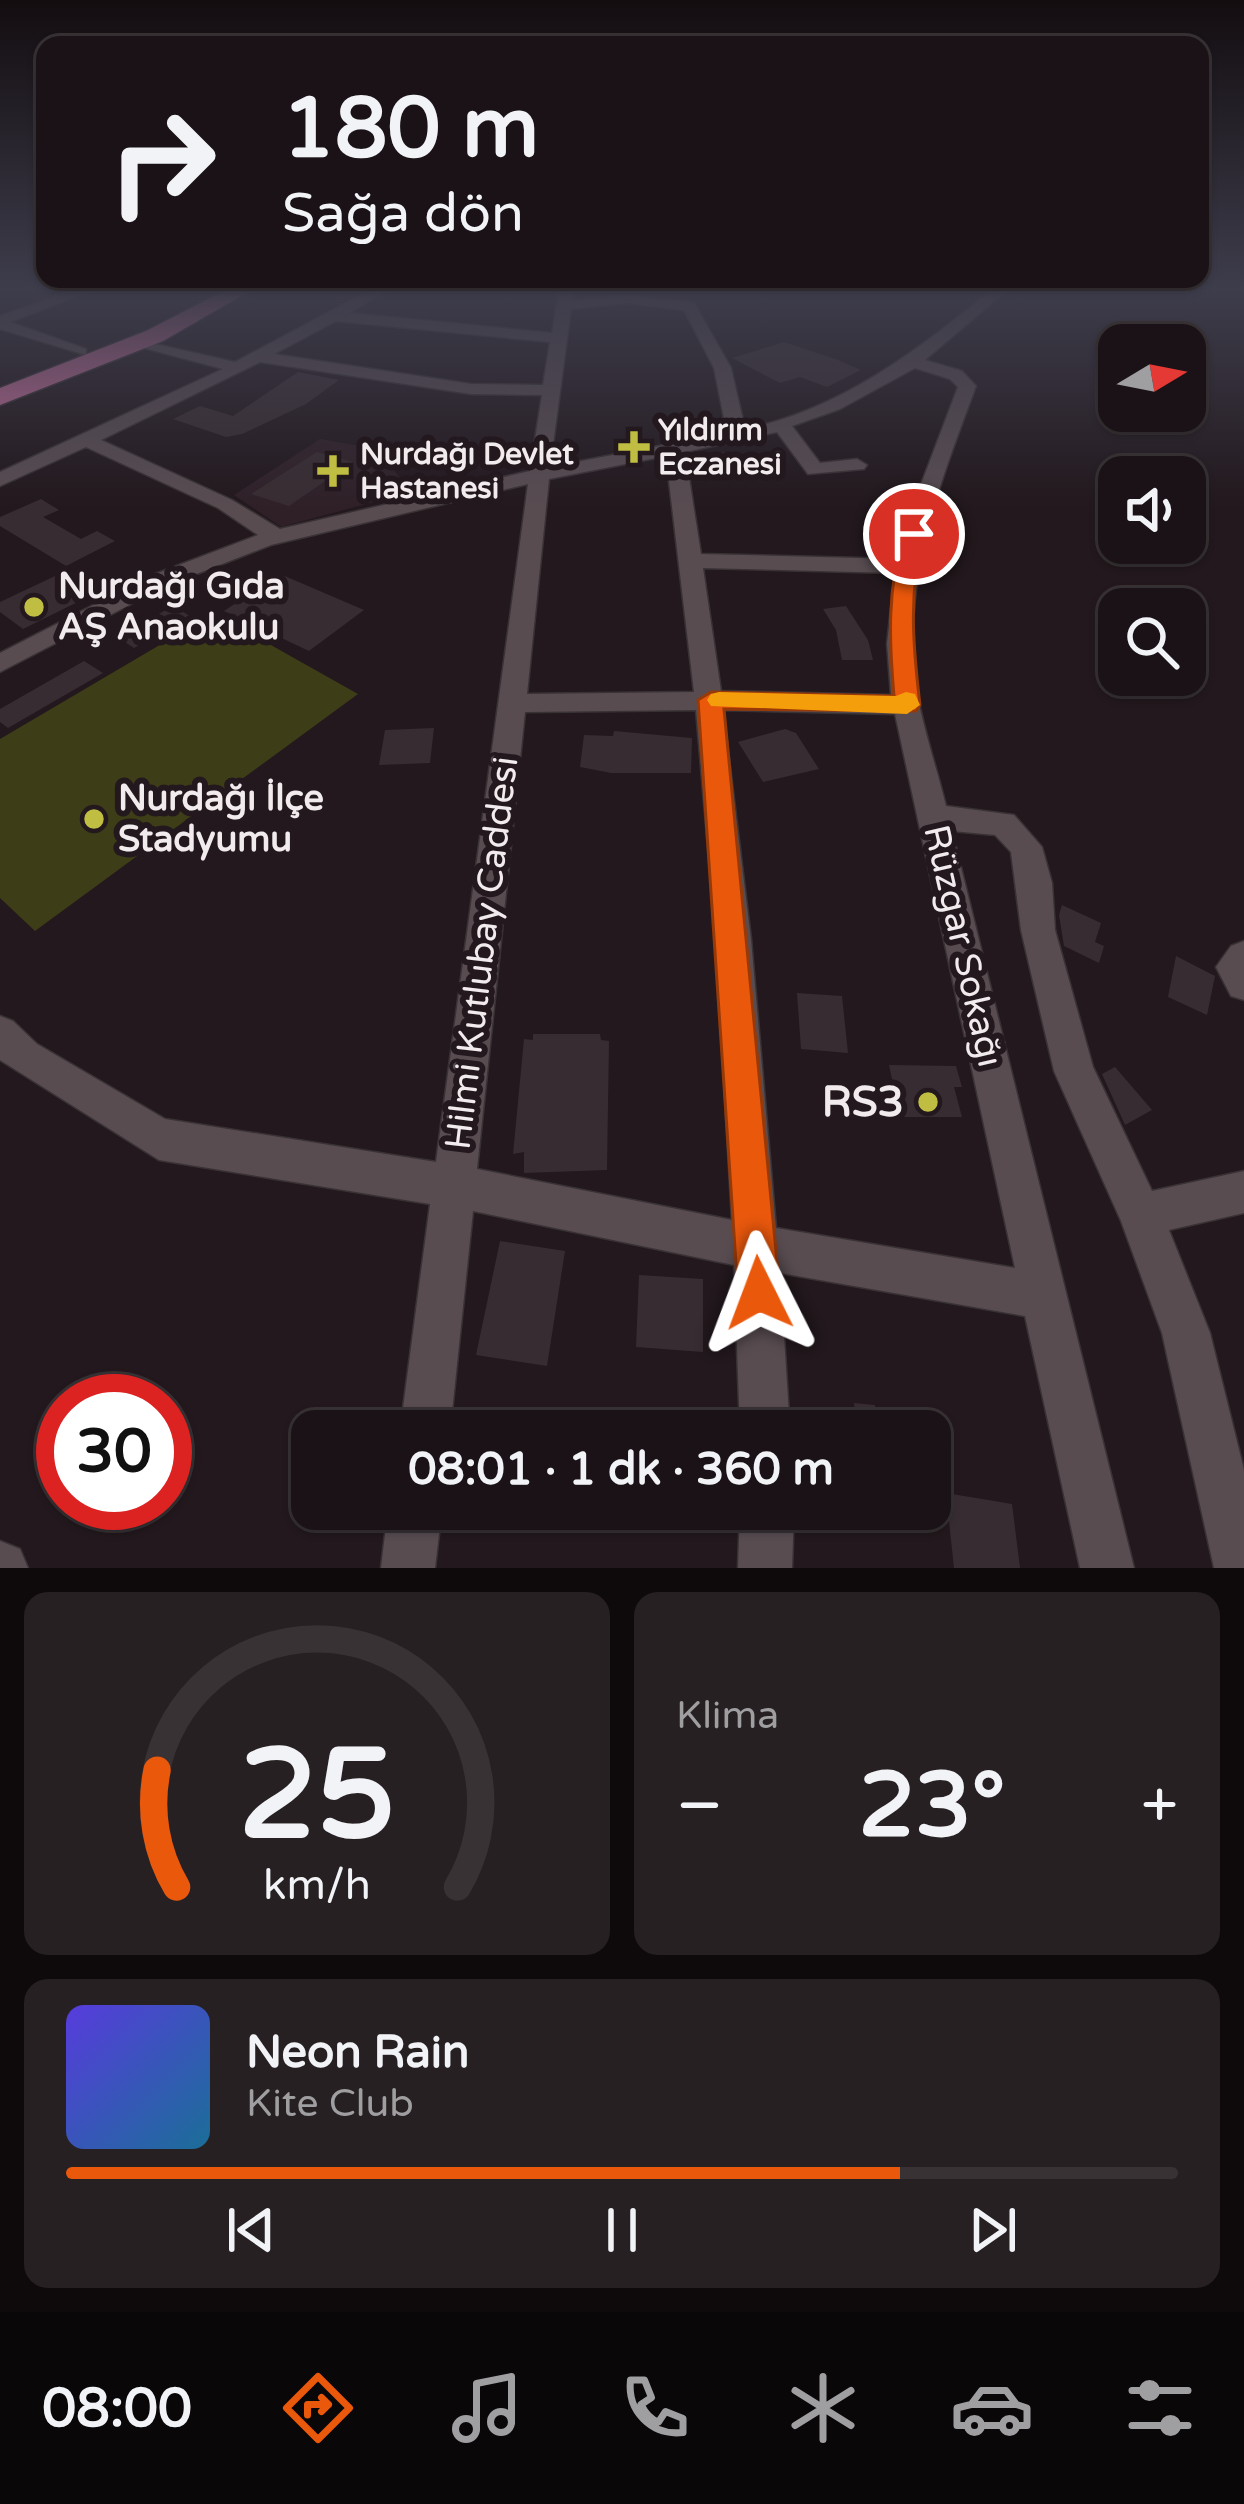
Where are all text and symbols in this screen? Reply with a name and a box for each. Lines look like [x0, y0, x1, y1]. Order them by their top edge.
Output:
text: 180 m [282, 79, 539, 180]
icon: right [84, 84, 240, 240]
text: Sağa dön [282, 181, 524, 246]
north arrow [1098, 324, 1206, 432]
map controls [1098, 324, 1206, 696]
place label: Yıldırım Eczanesi [658, 412, 782, 483]
marker: Yıldırım Eczanesi [621, 434, 647, 460]
place label: Nurdağı Devlet Hastanesi [360, 436, 574, 507]
marker: Nurdağı Devlet Hastanesi [317, 455, 349, 487]
button: sound [1098, 456, 1206, 564]
pin [863, 483, 965, 585]
icon: arrive [881, 501, 947, 567]
place label: Nurdağı Gıda AŞ Anaokulu [58, 565, 285, 649]
button: search [1098, 588, 1206, 696]
marker: Nurdağı Gıda AŞ Anaokulu [21, 594, 47, 620]
street label: Hilmi Kutlubay Caddesi [437, 754, 527, 1152]
place label: Nurdağı İlçe Stadyumu [118, 777, 324, 861]
marker: Nurdağı İlçe Stadyumu [81, 806, 107, 832]
street label: Rüzgar Sokağı [914, 821, 1012, 1071]
place label: RS3 [822, 1077, 904, 1128]
marker: RS3 [915, 1089, 941, 1115]
position arrow [696, 1230, 822, 1356]
speed limit sign: 30 [36, 1374, 192, 1530]
text: 08:01 · 1 dk · 360 m [408, 1443, 834, 1497]
text: Klima [676, 1692, 779, 1739]
text: 25 [239, 1721, 395, 1872]
text: 23° [858, 1752, 1005, 1861]
text: − [676, 1766, 723, 1846]
text: + [1141, 1766, 1178, 1846]
text: km/h [263, 1859, 371, 1910]
text: Neon Rain [246, 2026, 469, 2080]
text: Kite Club [246, 2080, 414, 2127]
icon: previous [218, 2197, 284, 2263]
icon: pause [589, 2197, 655, 2263]
icon: next [960, 2197, 1026, 2263]
icon: directions [276, 2366, 360, 2450]
icon: music [445, 2366, 529, 2450]
icon: phone [613, 2366, 697, 2450]
icon: climate [781, 2366, 865, 2450]
icon: car [950, 2366, 1034, 2450]
icon: filters [1118, 2366, 1202, 2450]
text: 08:00 [42, 2376, 192, 2441]

